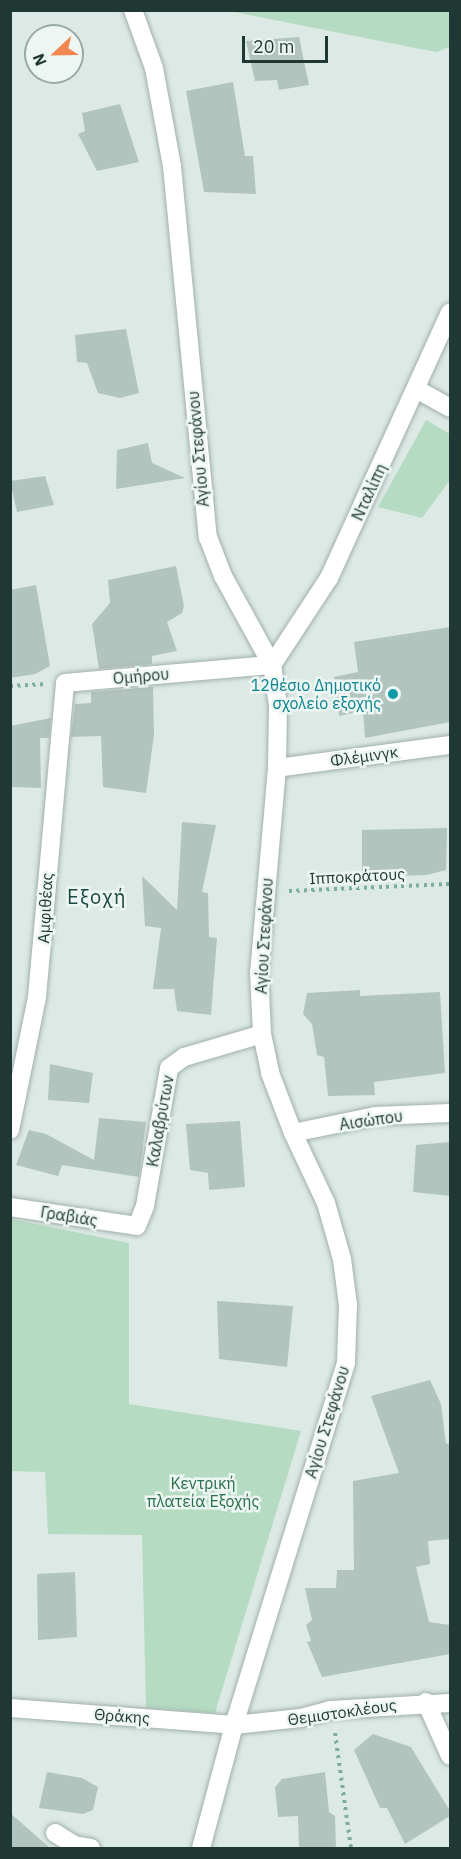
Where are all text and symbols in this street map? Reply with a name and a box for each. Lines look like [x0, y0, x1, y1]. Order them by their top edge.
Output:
north arrow [24, 24, 84, 84]
scale bar [245, 24, 330, 62]
text: 20 m [253, 35, 295, 58]
text: N [28, 51, 51, 69]
street label: Αγίου Στεφάνου [183, 390, 213, 508]
street label: Νταλίπη [347, 460, 391, 524]
street label: Ομήρου [112, 664, 170, 688]
place label: 12θέσιο Δημοτικό σχολείο εξοχής [251, 675, 381, 713]
marker: 12θέσιο Δημοτικό σχολείο εξοχής [386, 687, 400, 701]
street label: Φλέμινγκ [329, 742, 399, 770]
street label: Ιπποκράτους [309, 864, 405, 888]
street label: Αμφιθέας [34, 872, 56, 944]
street label: Αγίου Στεφάνου [251, 877, 277, 995]
district label: Εξοχή [67, 884, 127, 908]
street label: Καλαβρύτων [142, 1074, 178, 1168]
street label: Αισώπου [338, 1106, 404, 1134]
street label: Γραβιάς [39, 1202, 99, 1230]
street label: Αγίου Στεφάνου [301, 1363, 353, 1481]
park label: Κεντρική πλατεία Εξοχής [147, 1473, 259, 1511]
street label: Θεμιστοκλέους [286, 1695, 398, 1729]
street label: Θράκης [94, 1704, 150, 1728]

